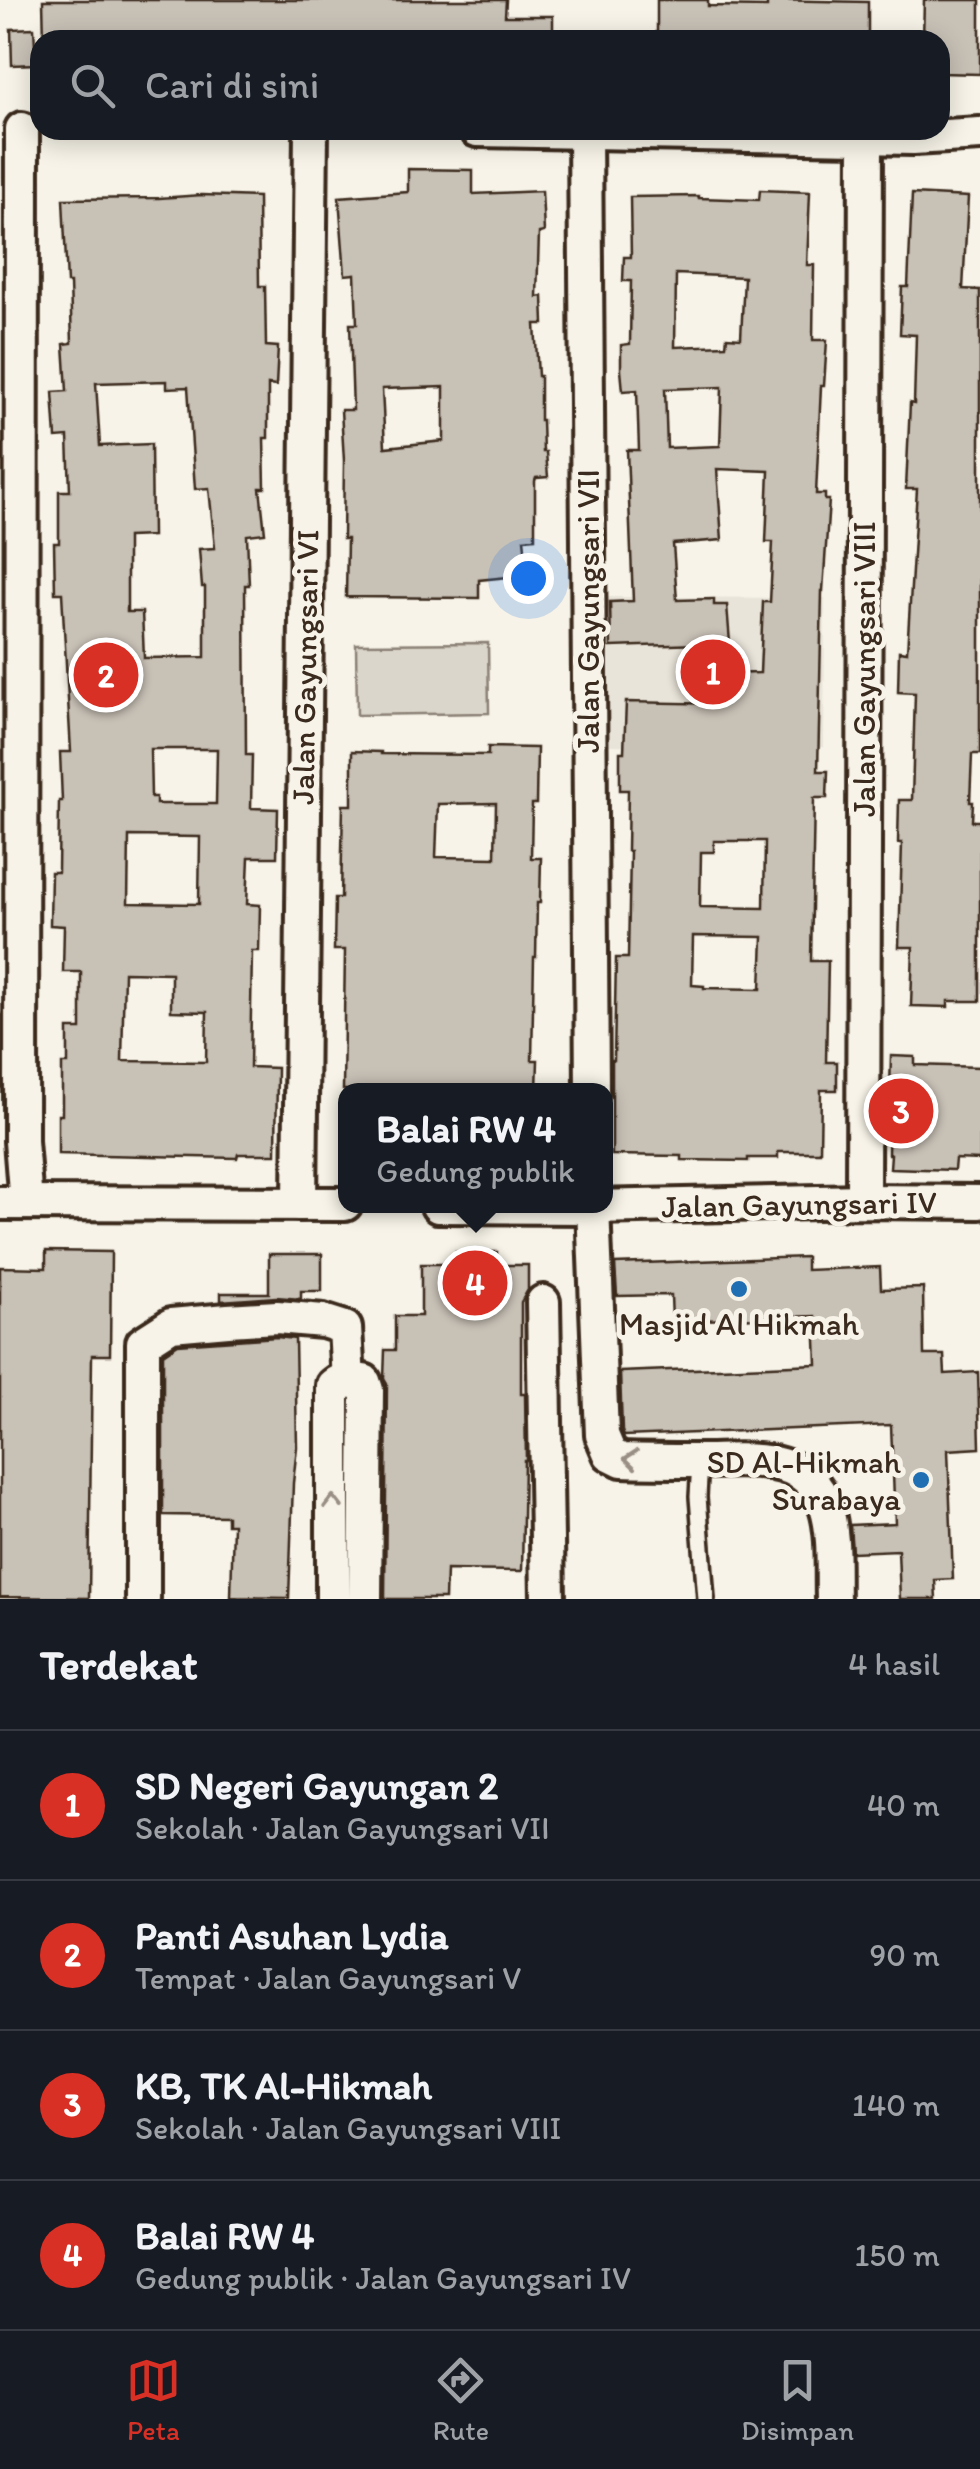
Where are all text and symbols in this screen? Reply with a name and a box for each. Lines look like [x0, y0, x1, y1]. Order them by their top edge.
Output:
search box [30, 30, 950, 140]
icon: search [65, 58, 120, 113]
text: Cari di sini [145, 62, 319, 108]
street label: Jalan Gayungsari VII [569, 469, 607, 753]
street label: Jalan Gayungsari VIII [845, 521, 883, 817]
street label: Jalan Gayungsari VI [284, 529, 326, 805]
your location [503, 553, 554, 604]
pin: 1 [680, 634, 746, 710]
pin: 2 [74, 638, 138, 712]
pin: 3 [868, 1074, 934, 1148]
popup [338, 1083, 613, 1213]
text: Balai RW 4 [376, 1106, 556, 1152]
text: Gedung publik [376, 1152, 575, 1190]
street label: Jalan Gayungsari IV [661, 1183, 937, 1225]
pin: 4 [442, 1246, 508, 1320]
marker: Masjid Al Hikmah [728, 1278, 750, 1300]
place label: Masjid Al Hikmah [619, 1305, 859, 1343]
place label: SD Al-Hikmah Surabaya [707, 1443, 901, 1518]
one-way arrow [623, 1449, 639, 1470]
marker: SD Al-Hikmah Surabaya [910, 1469, 932, 1491]
one-way arrow [322, 1493, 344, 1508]
text: Terdekat [40, 1639, 198, 1690]
text: 4 hasil [848, 1645, 940, 1683]
text: SD Negeri Gayungan 2 [135, 1763, 498, 1809]
text: 1 [65, 1786, 80, 1824]
text: 40 m [867, 1786, 940, 1824]
text: Sekolah · Jalan Gayungsari VII [135, 1809, 550, 1847]
text: Panti Asuhan Lydia [135, 1913, 448, 1959]
text: 2 [64, 1936, 81, 1974]
text: 90 m [869, 1936, 940, 1974]
text: Tempat · Jalan Gayungsari V [135, 1959, 521, 1997]
text: KB, TK Al-Hikmah [135, 2063, 432, 2109]
text: 3 [64, 2086, 81, 2124]
text: 140 m [852, 2086, 940, 2124]
text: Sekolah · Jalan Gayungsari VIII [135, 2109, 562, 2147]
text: Balai RW 4 [135, 2213, 314, 2259]
text: 4 [63, 2236, 82, 2274]
text: 150 m [855, 2236, 940, 2274]
text: Gedung publik · Jalan Gayungsari IV [135, 2259, 631, 2297]
tab: Peta [126, 2353, 181, 2447]
tab: Rute [433, 2353, 489, 2447]
tab: Disimpan [741, 2353, 854, 2447]

